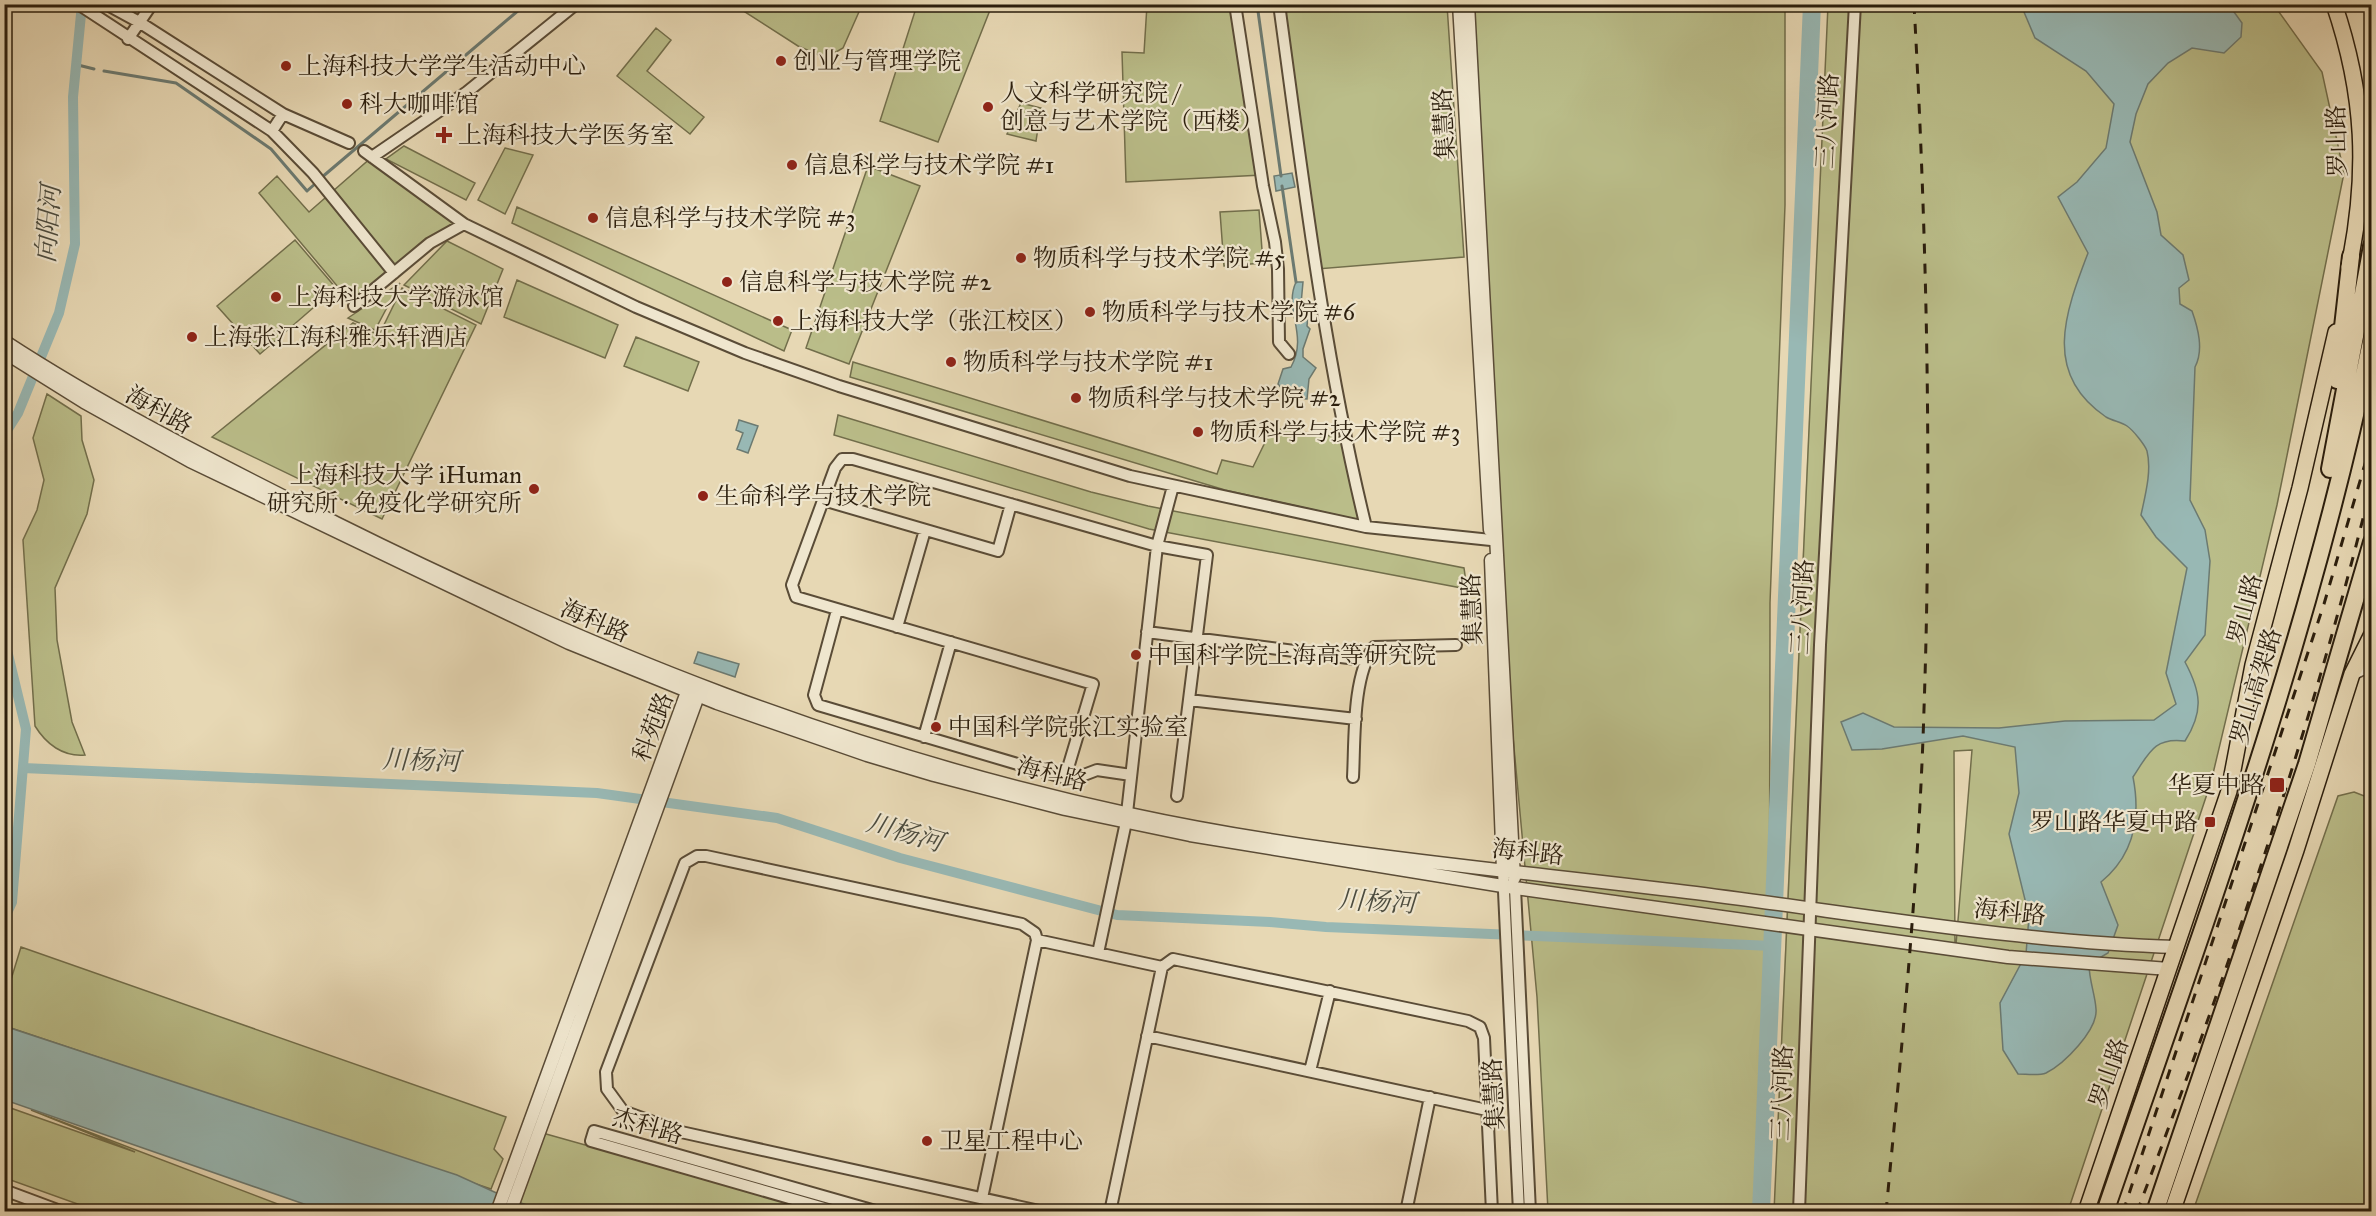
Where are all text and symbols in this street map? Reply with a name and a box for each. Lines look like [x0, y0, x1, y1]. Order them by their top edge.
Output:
place label: 创业与管理学院 [793, 46, 961, 76]
place label: 上海科技大学学生活动中心 [298, 51, 586, 81]
marker: 创业与管理学院 [774, 54, 788, 68]
marker: 上海科技大学学生活动中心 [279, 59, 293, 73]
street label: 三八河路 [1810, 72, 1844, 170]
place label: 人文科学研究院 / 创意与艺术学院（西楼） [1000, 78, 1264, 136]
street label: 集慧路 [1427, 87, 1461, 161]
place label: 科大咖啡馆 [359, 89, 479, 119]
marker: 科大咖啡馆 [340, 97, 354, 111]
marker: 人文科学研究院 / 创意与艺术学院（西楼） [981, 100, 995, 114]
street label: 罗山路 [2321, 104, 2353, 178]
place label: 上海科技大学医务室 [458, 120, 674, 150]
marker: 上海科技大学医务室 [435, 126, 453, 144]
place label: 信息科学与技术学院 #1 [804, 150, 1054, 180]
marker: 信息科学与技术学院 #1 [785, 158, 799, 172]
water label: 向阳河 [29, 180, 67, 264]
place label: 信息科学与技术学院 #3 [605, 203, 855, 233]
marker: 信息科学与技术学院 #3 [586, 211, 600, 225]
place label: 物质科学与技术学院 #5 [1033, 243, 1285, 273]
marker: 物质科学与技术学院 #5 [1014, 251, 1028, 265]
place label: 信息科学与技术学院 #2 [739, 267, 992, 297]
marker: 信息科学与技术学院 #2 [720, 275, 734, 289]
place label: 上海科技大学游泳馆 [288, 282, 504, 312]
marker: 上海科技大学游泳馆 [269, 290, 283, 304]
place label: 物质科学与技术学院 #6 [1102, 297, 1356, 327]
marker: 物质科学与技术学院 #6 [1083, 305, 1097, 319]
place label: 上海科技大学（张江校区） [790, 306, 1078, 336]
marker: 上海科技大学（张江校区） [771, 314, 785, 328]
place label: 上海张江海科雅乐轩酒店 [204, 322, 468, 352]
marker: 上海张江海科雅乐轩酒店 [185, 330, 199, 344]
place label: 物质科学与技术学院 #1 [963, 347, 1213, 377]
marker: 物质科学与技术学院 #1 [944, 355, 958, 369]
street label: 海科路 [120, 379, 198, 441]
place label: 物质科学与技术学院 #2 [1088, 383, 1341, 413]
marker: 物质科学与技术学院 #2 [1069, 391, 1083, 405]
place label: 物质科学与技术学院 #3 [1210, 417, 1460, 447]
marker: 物质科学与技术学院 #3 [1191, 425, 1205, 439]
place label: 上海科技大学 iHuman 研究所 · 免疫化学研究所 [266, 460, 522, 518]
place label: 生命科学与技术学院 [715, 481, 931, 511]
marker: 上海科技大学 iHuman 研究所 · 免疫化学研究所 [527, 482, 541, 496]
marker: 生命科学与技术学院 [696, 489, 710, 503]
street label: 三八河路 [1785, 558, 1819, 656]
street label: 罗山路 [2221, 570, 2269, 648]
street label: 集慧路 [1456, 572, 1488, 646]
street label: 海科路 [556, 593, 634, 649]
street label: 罗山高架路 [2224, 624, 2288, 748]
place label: 中国科学院上海高等研究院 [1148, 640, 1436, 670]
marker: 中国科学院上海高等研究院 [1129, 648, 1143, 662]
street label: 科苑路 [626, 688, 680, 766]
place label: 中国科学院张江实验室 [948, 712, 1188, 742]
marker: 中国科学院张江实验室 [929, 720, 943, 734]
water label: 川杨河 [381, 743, 465, 777]
street label: 海科路 [1013, 751, 1091, 797]
place label: 华夏中路 [2168, 770, 2264, 800]
marker: 华夏中路 [2268, 776, 2286, 794]
water label: 川杨河 [863, 806, 951, 859]
place label: 罗山路华夏中路 [2030, 807, 2198, 837]
marker: 罗山路华夏中路 [2203, 815, 2217, 829]
street label: 海科路 [1491, 833, 1565, 871]
water label: 川杨河 [1337, 883, 1421, 919]
street label: 海科路 [1973, 893, 2047, 931]
street label: 罗山路 [2083, 1034, 2135, 1112]
street label: 三八河路 [1765, 1045, 1799, 1141]
street label: 集慧路 [1477, 1057, 1511, 1131]
street label: 杰科路 [609, 1102, 687, 1150]
place label: 卫星工程中心 [939, 1126, 1083, 1156]
marker: 卫星工程中心 [920, 1134, 934, 1148]

